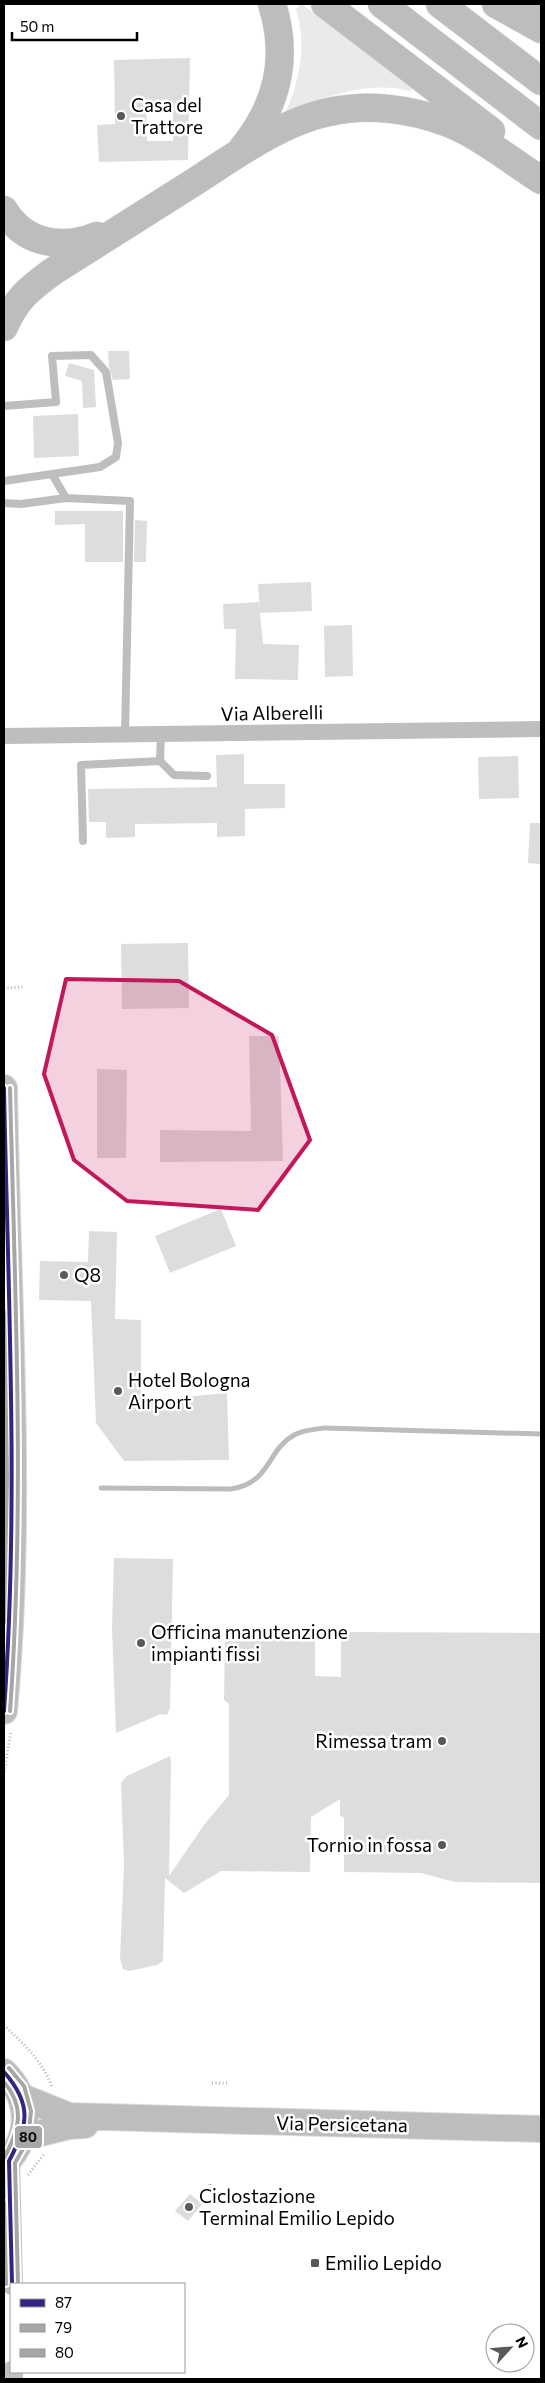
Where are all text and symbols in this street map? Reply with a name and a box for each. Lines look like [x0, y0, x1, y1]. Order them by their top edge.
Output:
scale bar [12, 10, 138, 42]
text: 50 m [20, 17, 54, 35]
place label: Casa del Trattore [131, 93, 203, 138]
marker: Casa del Trattore [115, 110, 127, 122]
street label: Via Alberelli [221, 700, 323, 725]
place label: Q8 [74, 1263, 101, 1286]
marker: Q8 [58, 1269, 70, 1281]
place label: Hotel Bologna Airport [128, 1368, 251, 1413]
marker: Hotel Bologna Airport [112, 1385, 124, 1397]
place label: Officina manutenzione impianti fissi [151, 1620, 348, 1665]
marker: Officina manutenzione impianti fissi [135, 1637, 147, 1649]
place label: Rimessa tram [315, 1729, 432, 1752]
marker: Rimessa tram [436, 1735, 448, 1747]
place label: Tornio in fossa [307, 1833, 432, 1856]
marker: Tornio in fossa [436, 1839, 448, 1851]
street label: Via Persicetana [276, 2111, 408, 2136]
line badge: 80 [14, 2125, 43, 2149]
text: 80 [19, 2128, 37, 2145]
place label: Ciclostazione Terminal Emilio Lepido [199, 2184, 395, 2229]
marker: Ciclostazione Terminal Emilio Lepido [183, 2201, 195, 2213]
place label: Emilio Lepido [325, 2251, 442, 2274]
marker: Emilio Lepido [309, 2257, 321, 2269]
legend [10, 2283, 185, 2373]
text: 87 [55, 2293, 72, 2311]
text: 79 [55, 2318, 72, 2336]
north arrow [485, 2323, 535, 2373]
text: N [512, 2334, 532, 2351]
text: 80 [55, 2343, 74, 2361]

